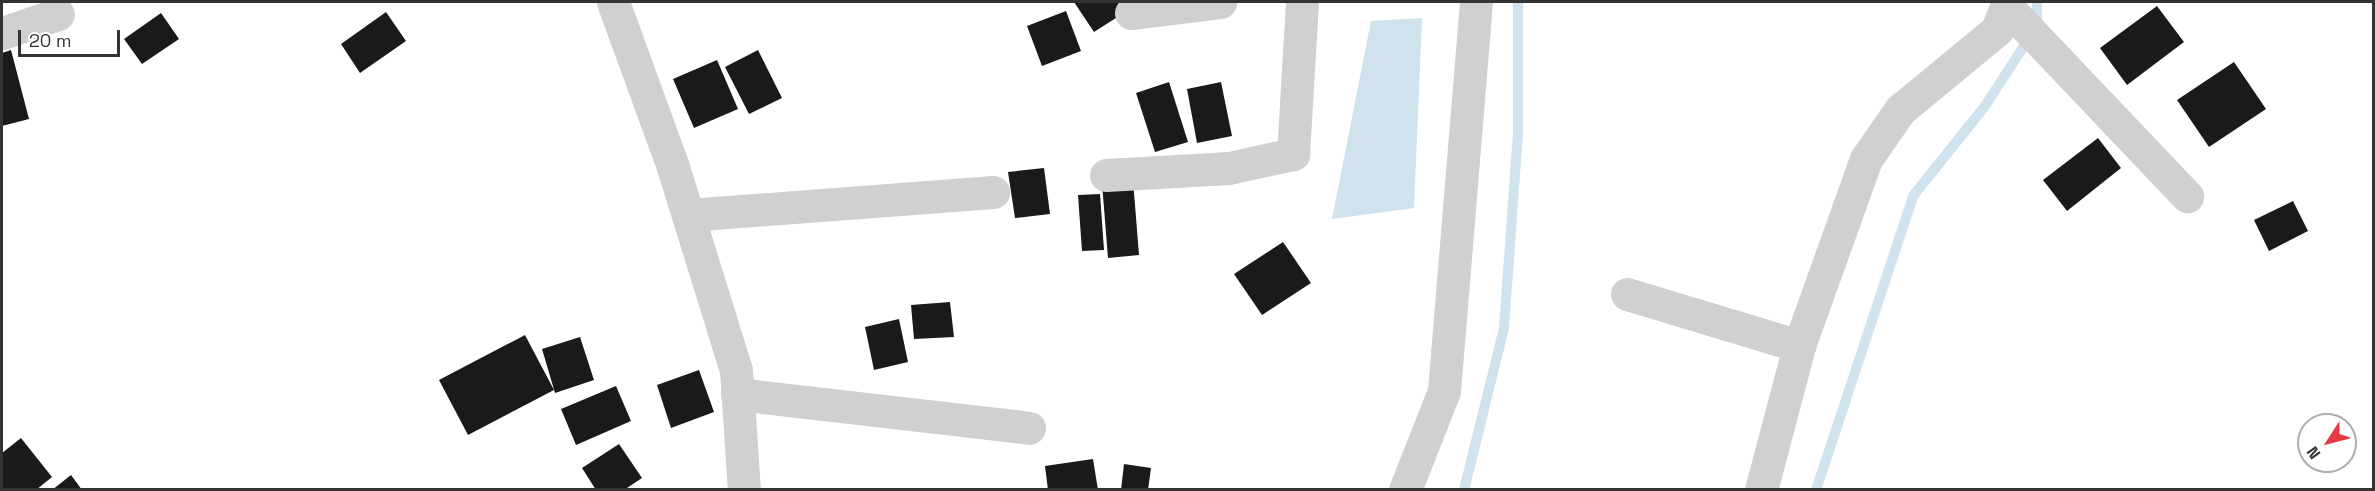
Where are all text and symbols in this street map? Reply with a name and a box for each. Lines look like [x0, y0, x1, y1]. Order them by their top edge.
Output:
scale bar [21, 18, 123, 56]
text: 20 m [29, 29, 72, 52]
north arrow [2297, 413, 2357, 473]
text: N [2302, 442, 2325, 463]

